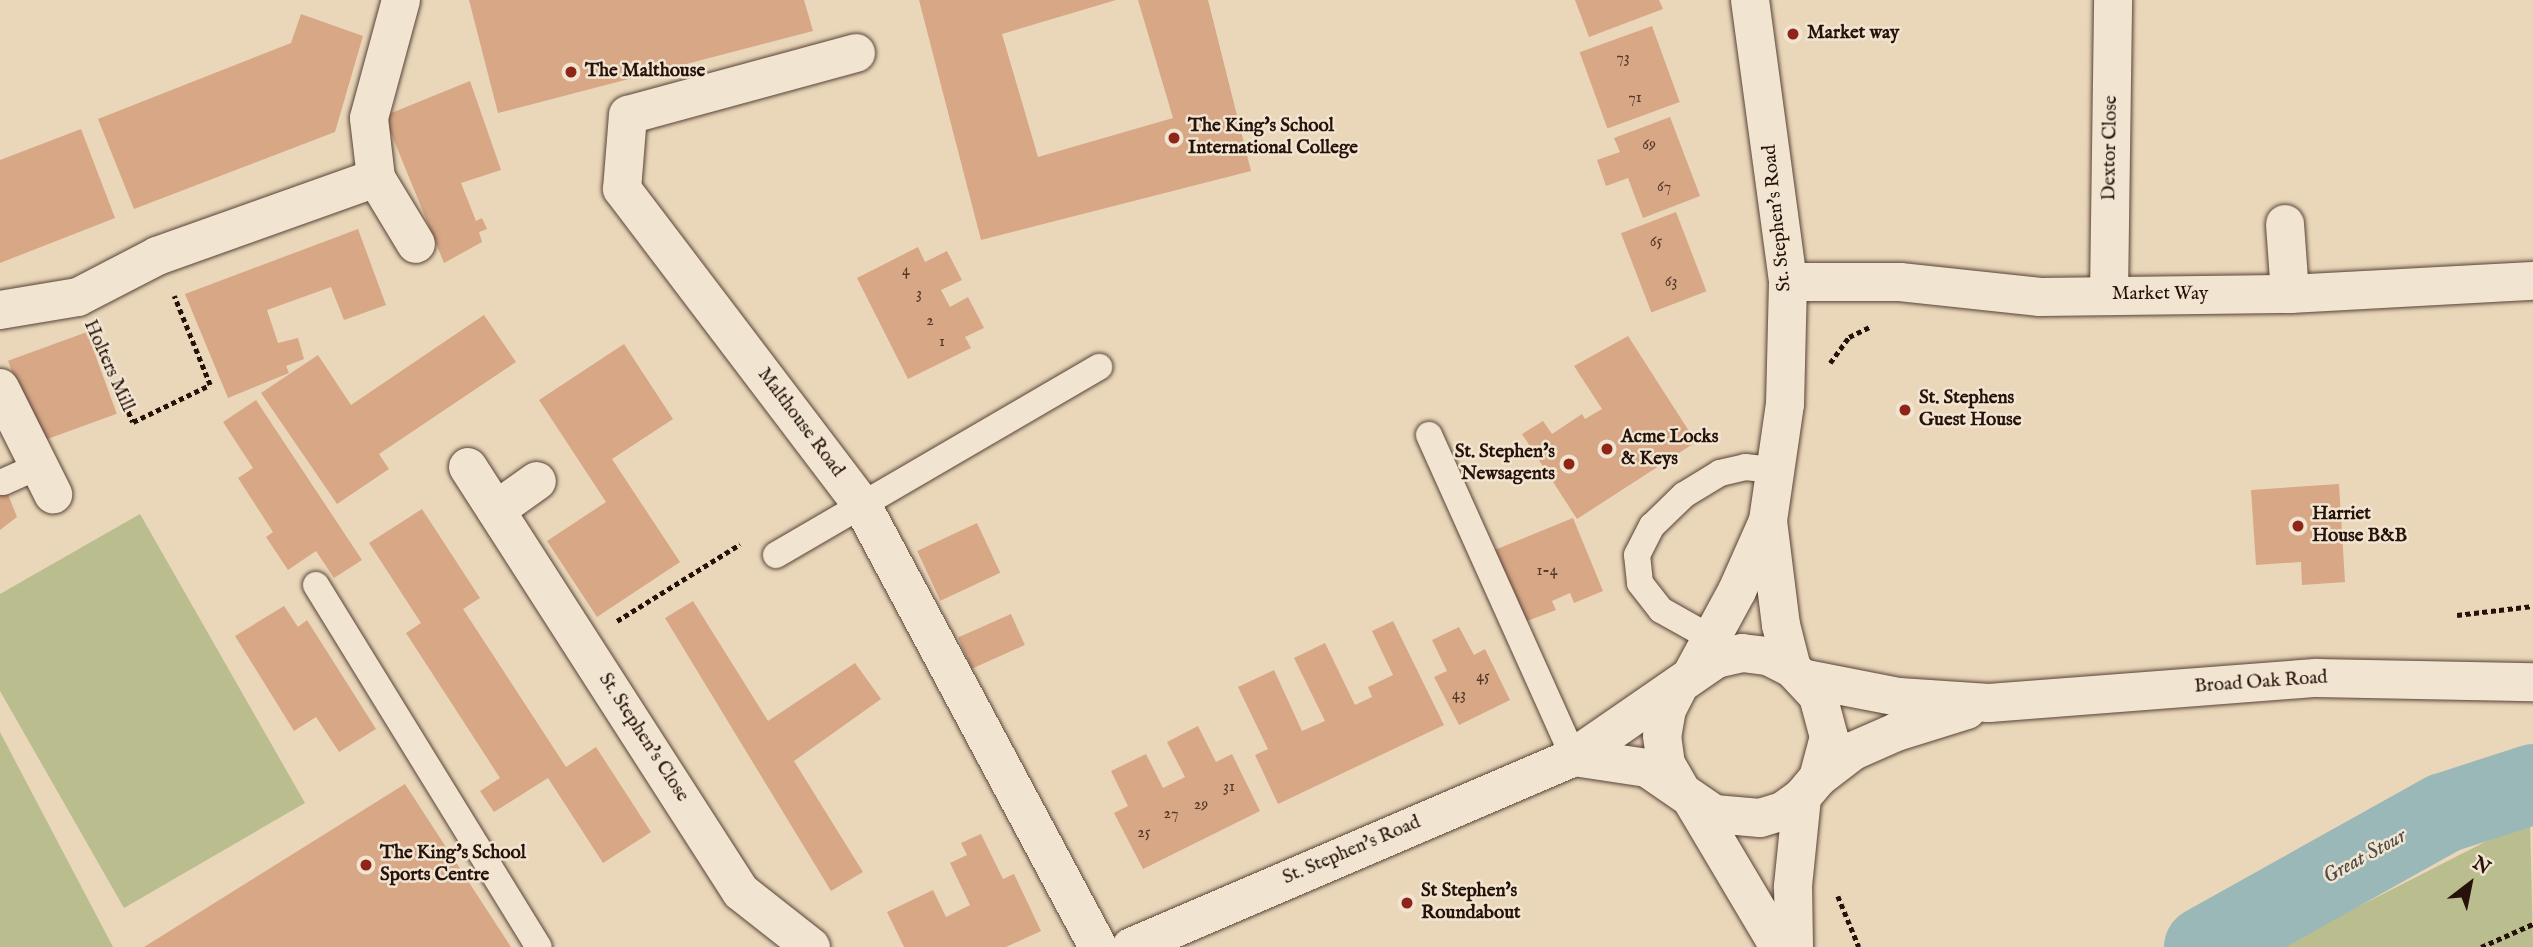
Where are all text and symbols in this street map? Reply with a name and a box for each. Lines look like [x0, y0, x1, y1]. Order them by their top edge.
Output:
place label: Market way [1807, 23, 1899, 45]
marker: Market way [1785, 26, 1801, 42]
house number: 73 [1616, 48, 1630, 68]
place label: The Malthouse [585, 61, 705, 83]
marker: The Malthouse [563, 64, 579, 80]
house number: 71 [1628, 88, 1642, 108]
street label: Dextor Close [2099, 95, 2123, 201]
place label: The King's School International College [1188, 116, 1358, 160]
marker: The King's School International College [1166, 130, 1182, 146]
house number: 69 [1642, 135, 1656, 155]
street label: St. Stephen's Road [1759, 143, 1797, 293]
house number: 67 [1657, 177, 1671, 197]
house number: 65 [1650, 232, 1662, 252]
house number: 4 [902, 261, 910, 281]
house number: 63 [1665, 272, 1677, 292]
house number: 3 [916, 284, 922, 304]
street label: Market Way [2112, 284, 2208, 306]
house number: 2 [926, 311, 934, 331]
street label: Holters Mill [78, 317, 138, 415]
house number: 1 [939, 332, 945, 352]
street label: Malthouse Road [752, 364, 848, 482]
place label: St. Stephens Guest House [1919, 388, 2021, 432]
marker: St. Stephens Guest House [1897, 402, 1913, 418]
place label: Acme Locks & Keys [1621, 427, 1718, 471]
marker: Acme Locks & Keys [1599, 441, 1615, 457]
place label: St. Stephen's Newsagents [1455, 442, 1555, 486]
marker: St. Stephen's Newsagents [1561, 456, 1577, 472]
place label: Harriet House B&B [2312, 504, 2407, 548]
marker: Harriet House B&B [2290, 518, 2306, 534]
house number: 1-4 [1536, 561, 1558, 581]
house number: 45 [1476, 667, 1490, 687]
street label: Broad Oak Road [2194, 667, 2328, 699]
street label: St. Stephen's Close [593, 669, 693, 807]
house number: 43 [1452, 685, 1466, 705]
house number: 31 [1223, 777, 1235, 797]
house number: 29 [1194, 795, 1208, 815]
house number: 27 [1164, 804, 1178, 824]
street label: St. Stephen's Road [1280, 812, 1424, 890]
house number: 25 [1137, 823, 1151, 843]
water label: Great Stour [2319, 824, 2411, 890]
place label: The King's School Sports Centre [380, 843, 526, 887]
north arrow [2435, 849, 2505, 919]
text: N [2468, 852, 2494, 881]
marker: The King's School Sports Centre [358, 857, 374, 873]
place label: St Stephen's Roundabout [1421, 881, 1521, 925]
marker: St Stephen's Roundabout [1399, 895, 1415, 911]

